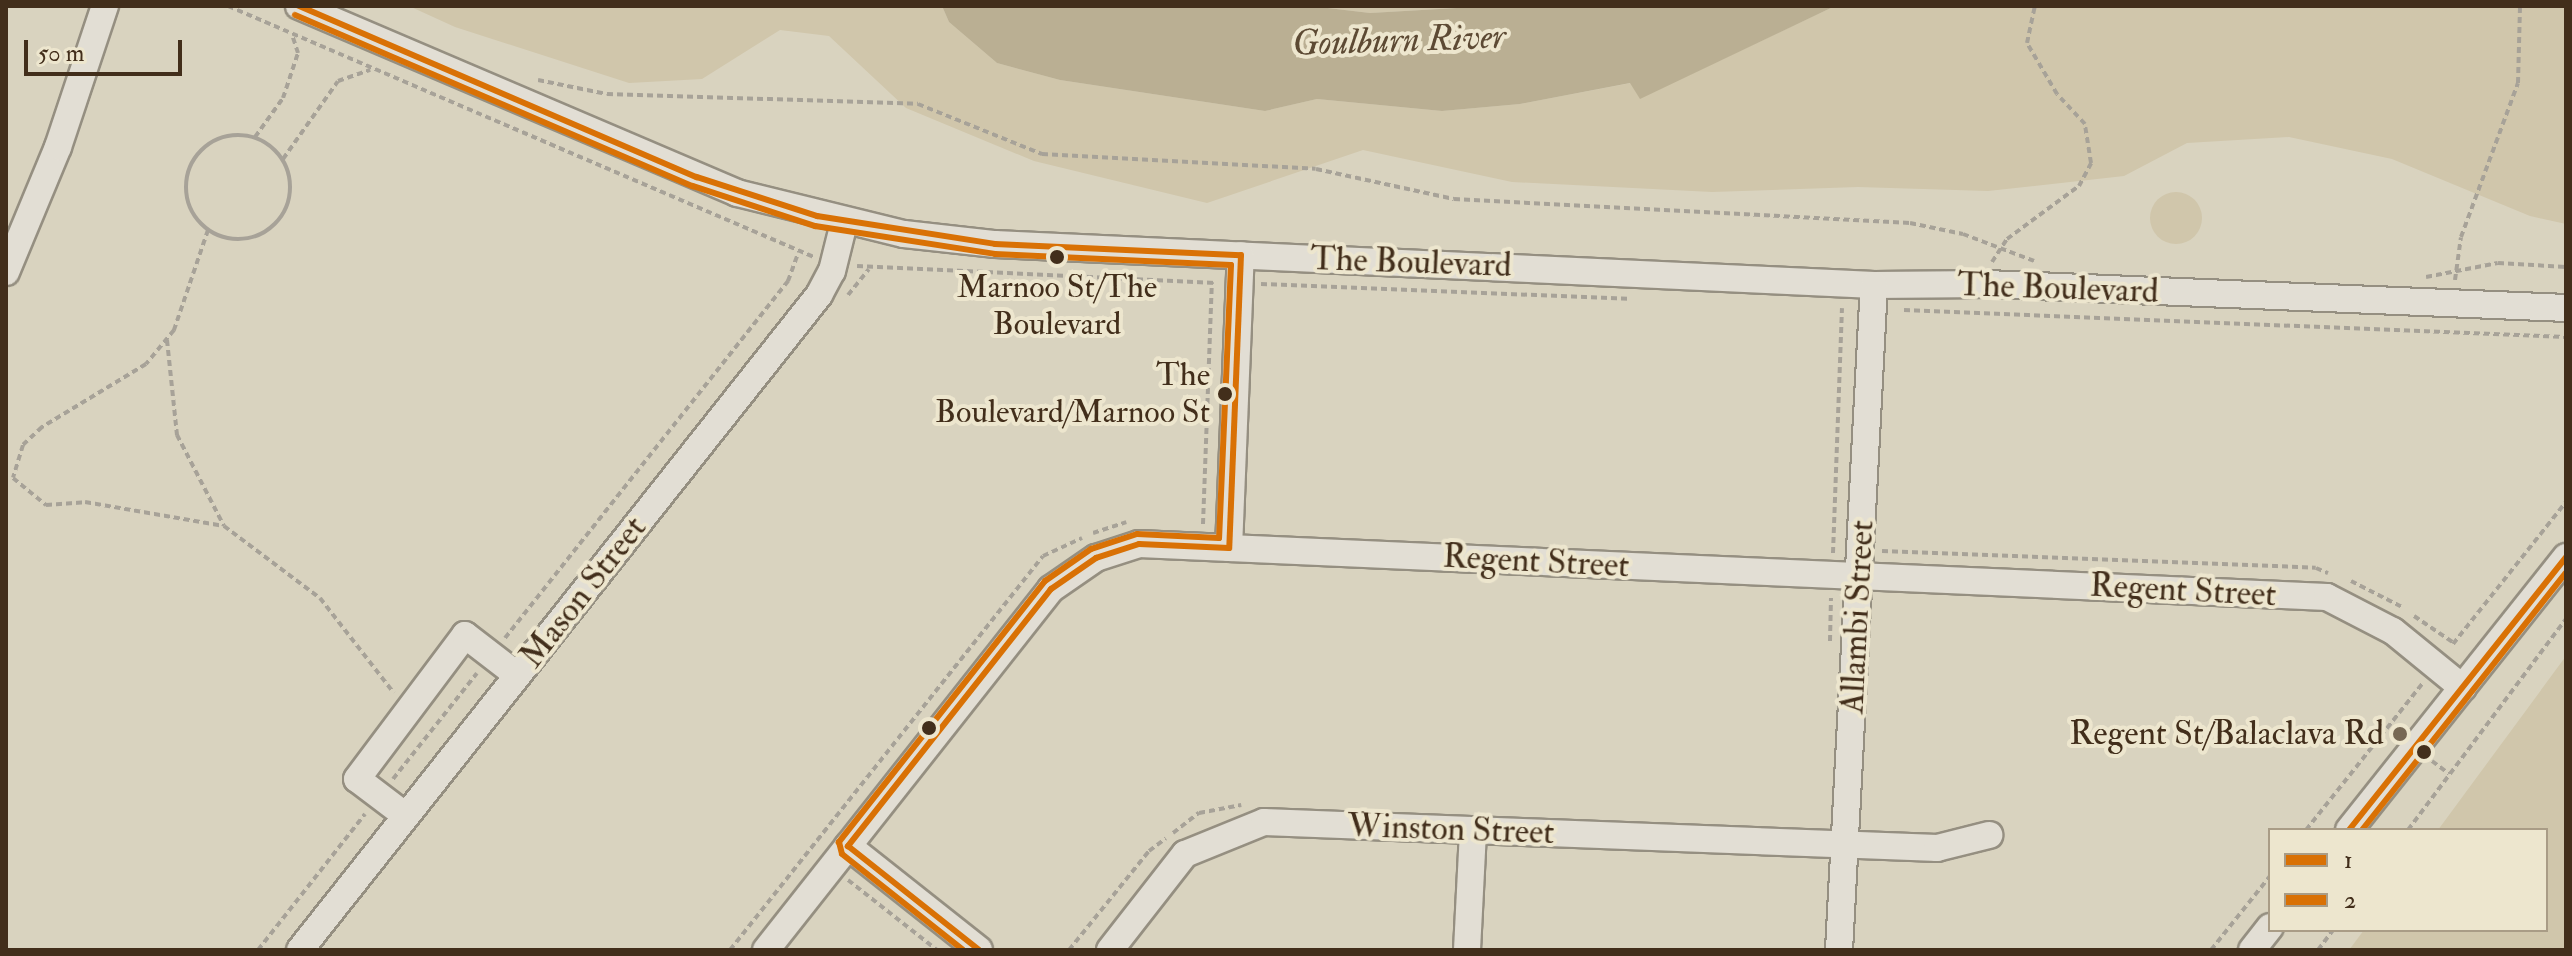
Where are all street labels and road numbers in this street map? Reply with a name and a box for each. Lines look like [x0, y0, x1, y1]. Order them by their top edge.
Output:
street label: The Boulevard [1310, 238, 1512, 286]
street label: The Boulevard [1957, 264, 2159, 312]
street label: Mason Street [511, 508, 655, 676]
street label: Allambi Street [1832, 519, 1882, 715]
street label: Regent Street [1442, 536, 1630, 586]
street label: Regent Street [2089, 565, 2277, 615]
street label: Winston Street [1347, 805, 1555, 853]

